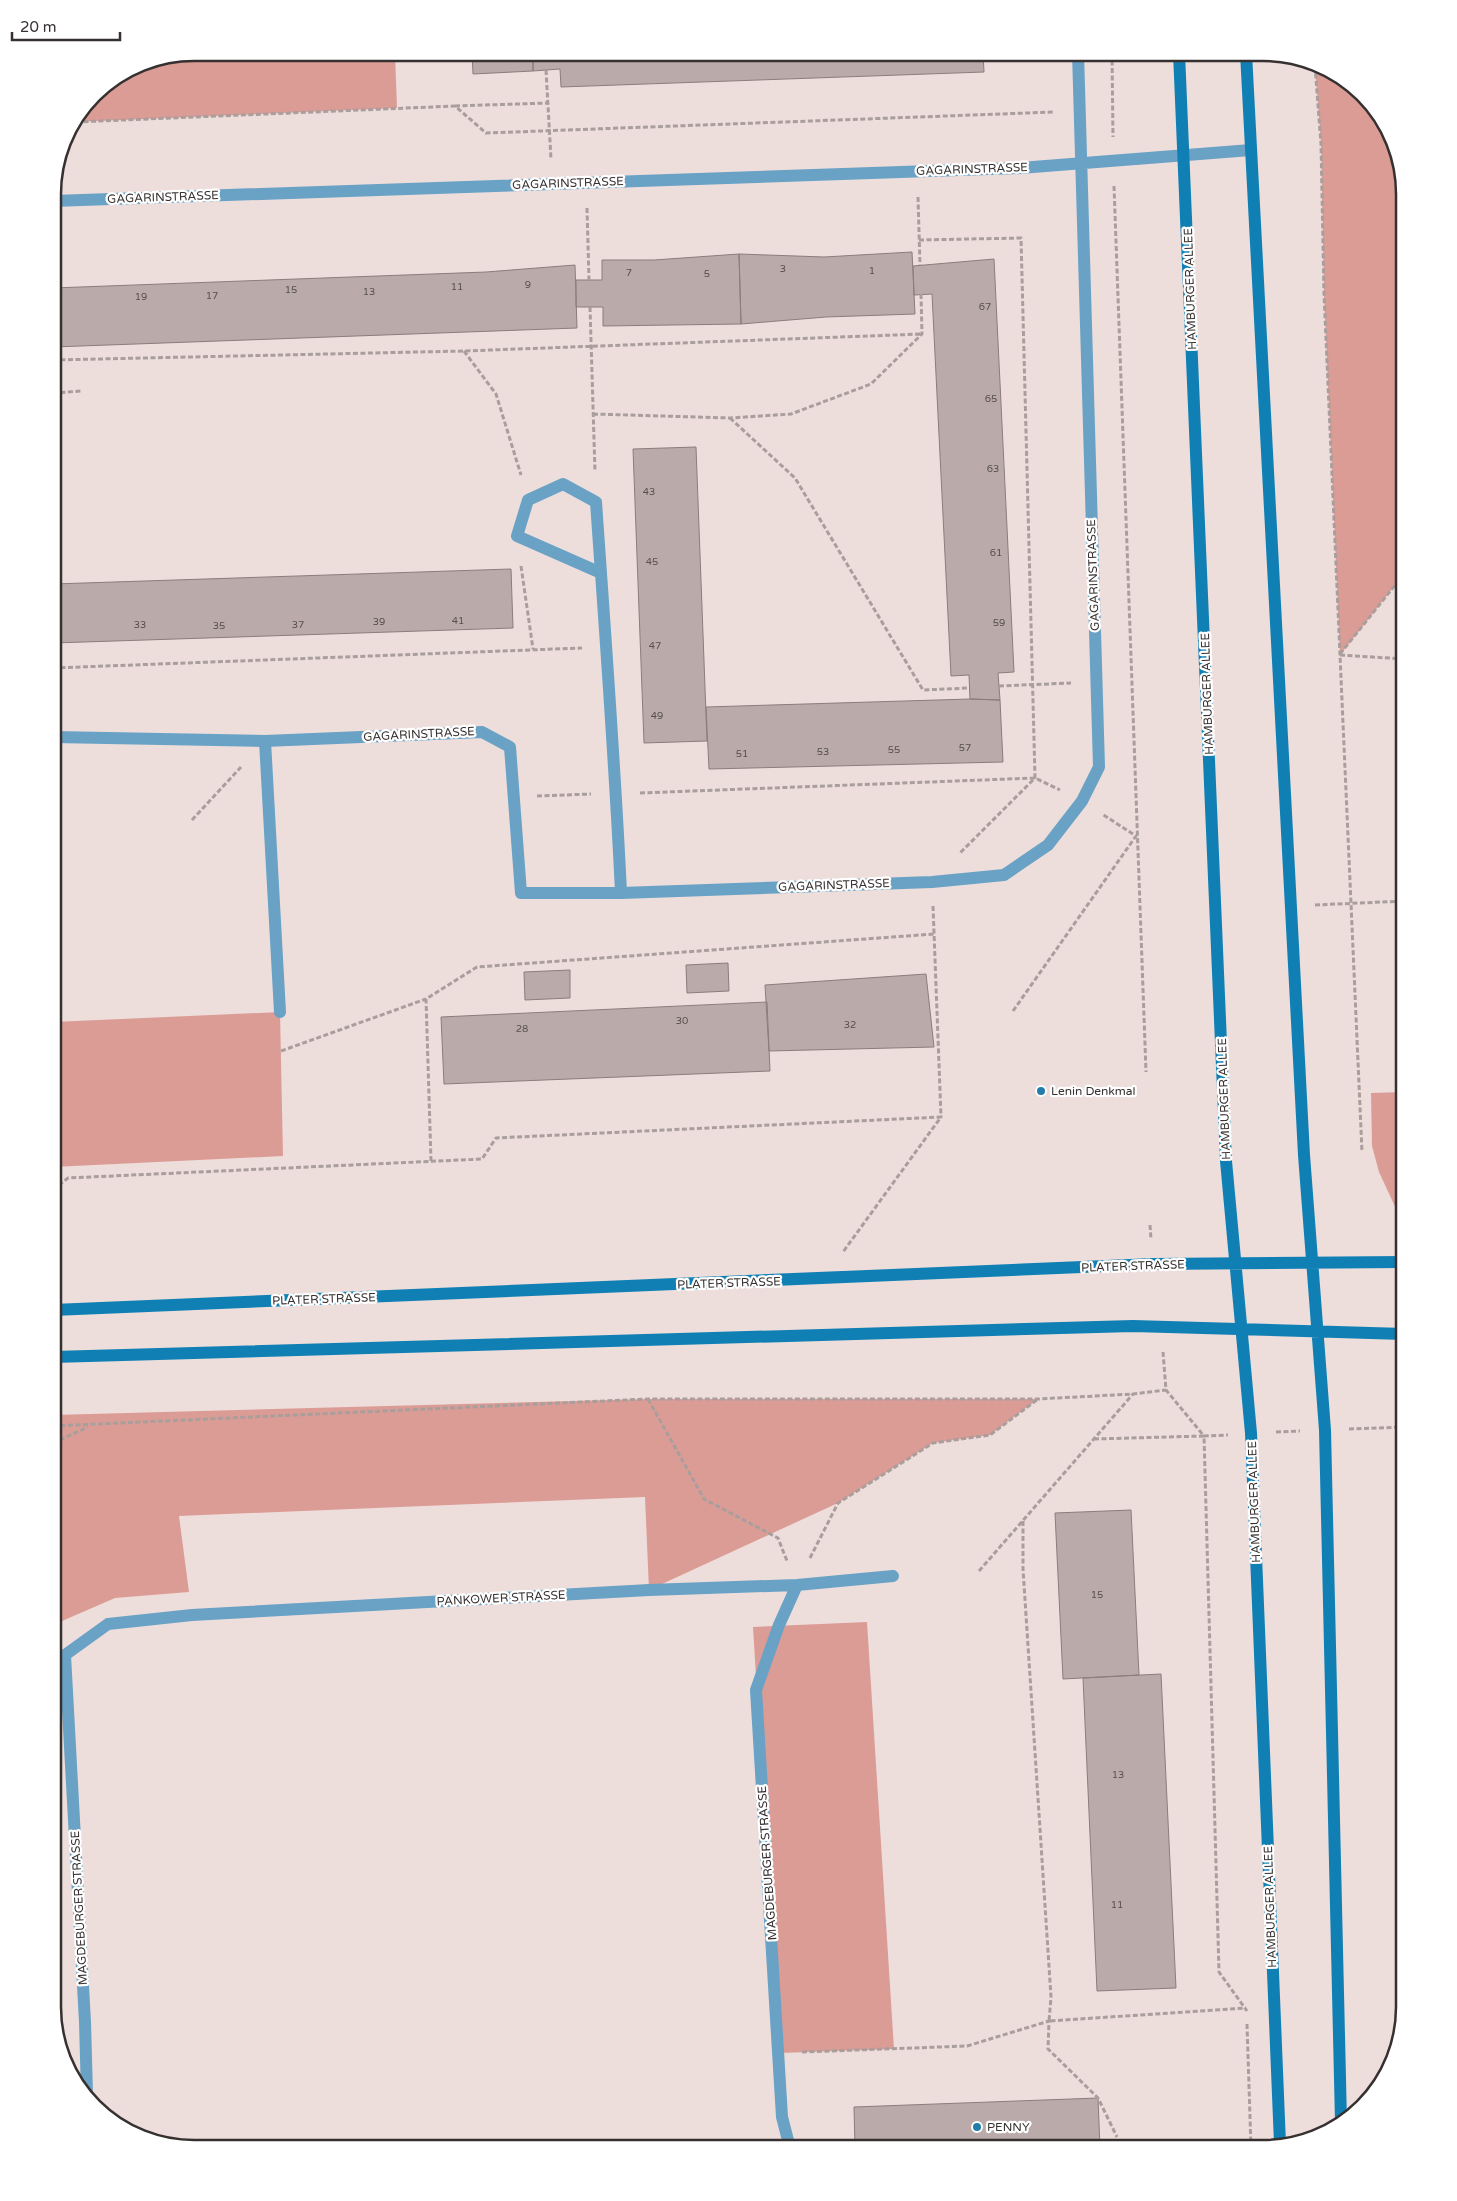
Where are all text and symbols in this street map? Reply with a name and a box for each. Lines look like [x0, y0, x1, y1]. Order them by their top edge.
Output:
scale bar [12, 10, 120, 42]
text: 20 m [20, 18, 57, 36]
street label: GAGARINSTRASSE [916, 160, 1028, 178]
street label: GAGARINSTRASSE [512, 174, 624, 192]
street label: GAGARINSTRASSE [107, 188, 219, 206]
street label: HAMBURGER ALLEE [1181, 227, 1199, 350]
house number: 3 [780, 263, 786, 275]
house number: 1 [869, 265, 875, 277]
house number: 7 [626, 267, 632, 279]
house number: 5 [704, 268, 710, 280]
house number: 9 [525, 279, 531, 291]
house number: 11 [451, 281, 463, 293]
house number: 15 [285, 284, 297, 296]
house number: 13 [363, 286, 375, 298]
house number: 17 [206, 290, 218, 302]
house number: 19 [135, 291, 147, 303]
house number: 67 [979, 301, 991, 313]
house number: 65 [985, 393, 997, 405]
house number: 63 [987, 463, 999, 475]
house number: 43 [643, 486, 655, 498]
street label: GAGARINSTRASSE [1084, 519, 1102, 631]
house number: 61 [990, 547, 1002, 559]
house number: 45 [646, 556, 658, 568]
house number: 41 [452, 615, 464, 627]
house number: 39 [373, 616, 385, 628]
house number: 59 [993, 617, 1005, 629]
house number: 33 [134, 619, 146, 631]
house number: 37 [292, 619, 304, 631]
house number: 35 [213, 620, 225, 632]
street label: HAMBURGER ALLEE [1198, 632, 1216, 755]
house number: 47 [649, 640, 661, 652]
house number: 49 [651, 710, 663, 722]
street label: GAGARINSTRASSE [363, 724, 475, 744]
house number: 57 [959, 742, 971, 754]
house number: 55 [888, 744, 900, 756]
house number: 53 [817, 746, 829, 758]
house number: 51 [736, 748, 748, 760]
street label: GAGARINSTRASSE [778, 876, 890, 894]
house number: 30 [676, 1015, 688, 1027]
house number: 32 [844, 1019, 856, 1031]
house number: 28 [516, 1023, 528, 1035]
street label: HAMBURGER ALLEE [1215, 1037, 1233, 1160]
place label: Lenin Denkmal [1051, 1084, 1136, 1098]
marker: Lenin Denkmal [1035, 1085, 1047, 1097]
street label: PLATER STRASSE [1081, 1257, 1185, 1275]
street label: PLATER STRASSE [677, 1274, 781, 1292]
street label: PLATER STRASSE [272, 1290, 376, 1308]
street label: HAMBURGER ALLEE [1245, 1440, 1263, 1563]
street label: PANKOWER STRASSE [436, 1588, 566, 1608]
house number: 15 [1091, 1589, 1103, 1601]
house number: 13 [1112, 1769, 1124, 1781]
street label: MAGDEBURGER STRASSE [755, 1785, 779, 1941]
street label: MAGDEBURGER STRASSE [68, 1830, 90, 1986]
street label: HAMBURGER ALLEE [1261, 1845, 1279, 1968]
house number: 11 [1111, 1899, 1123, 1911]
place label: PENNY [987, 2120, 1030, 2134]
marker: PENNY [971, 2121, 983, 2133]

